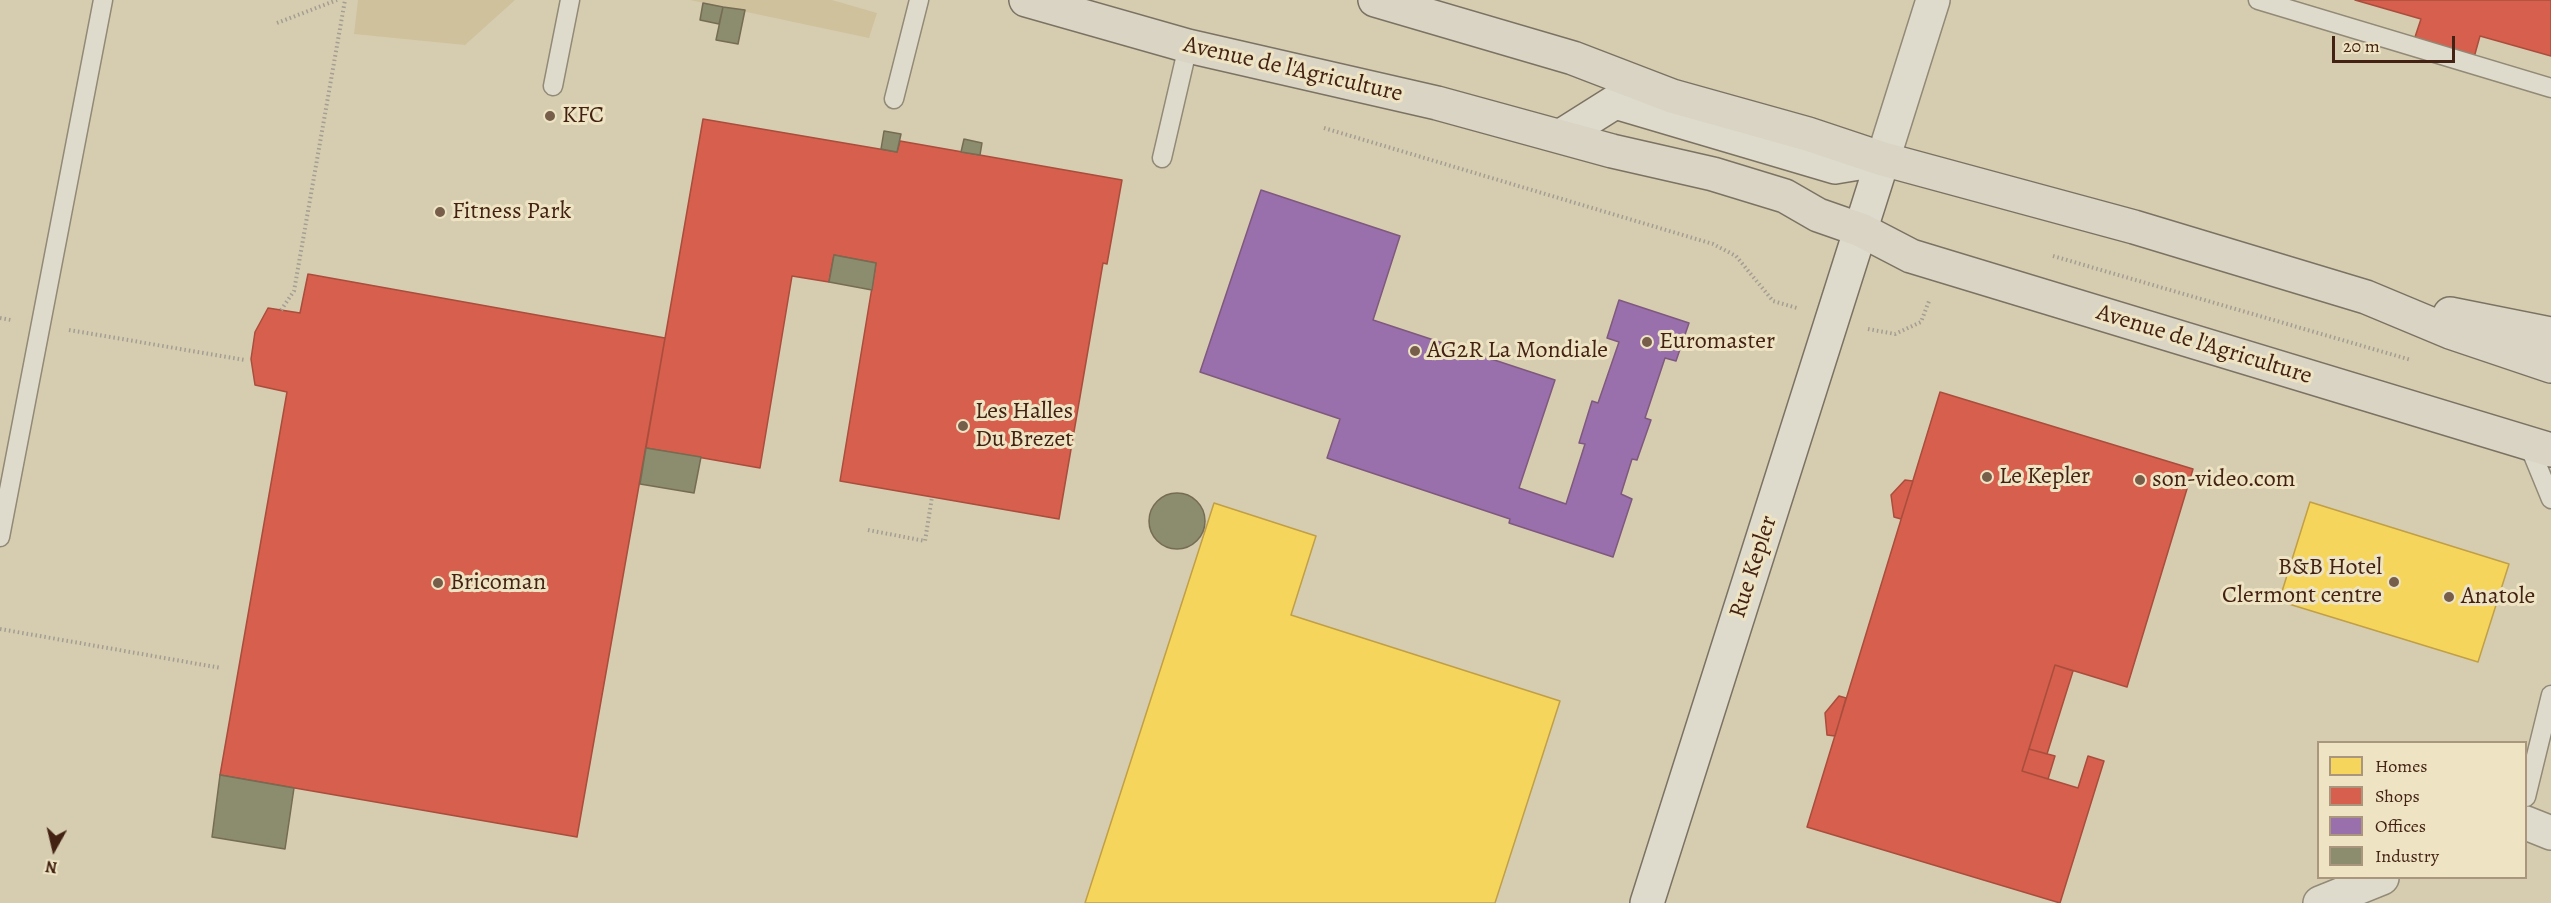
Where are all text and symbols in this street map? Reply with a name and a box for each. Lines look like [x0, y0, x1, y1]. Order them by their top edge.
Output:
scale bar [2335, 24, 2458, 62]
street label: Avenue de l'Agriculture [1181, 31, 1405, 109]
text: 20 m [2343, 34, 2380, 58]
place label: KFC [562, 102, 604, 130]
marker: KFC [543, 109, 557, 123]
place label: Fitness Park [452, 198, 571, 226]
marker: Fitness Park [433, 205, 447, 219]
street label: Avenue de l'Agriculture [2093, 298, 2315, 392]
place label: Euromaster [1659, 328, 1775, 356]
marker: Euromaster [1640, 335, 1654, 349]
place label: AG2R La Mondiale [1427, 337, 1608, 365]
marker: AG2R La Mondiale [1408, 344, 1422, 358]
place label: Les Halles Du Brezet [975, 398, 1073, 454]
marker: Les Halles Du Brezet [956, 419, 970, 433]
place label: Le Kepler [1999, 463, 2090, 491]
place label: son-video.com [2152, 466, 2296, 494]
marker: Le Kepler [1980, 470, 1994, 484]
marker: son-video.com [2133, 473, 2147, 487]
street label: Rue Kepler [1724, 512, 1784, 622]
place label: B&B Hotel Clermont centre [2222, 554, 2382, 610]
place label: Bricoman [450, 569, 546, 597]
marker: B&B Hotel Clermont centre [2387, 575, 2401, 589]
marker: Bricoman [431, 576, 445, 590]
place label: Anatole [2461, 583, 2535, 611]
marker: Anatole [2442, 590, 2456, 604]
legend [2317, 741, 2527, 879]
text: Homes [2375, 754, 2427, 778]
text: Shops [2375, 784, 2420, 808]
text: Offices [2375, 814, 2426, 838]
north arrow [24, 819, 84, 879]
text: Industry [2375, 844, 2439, 868]
text: N [44, 855, 59, 879]

